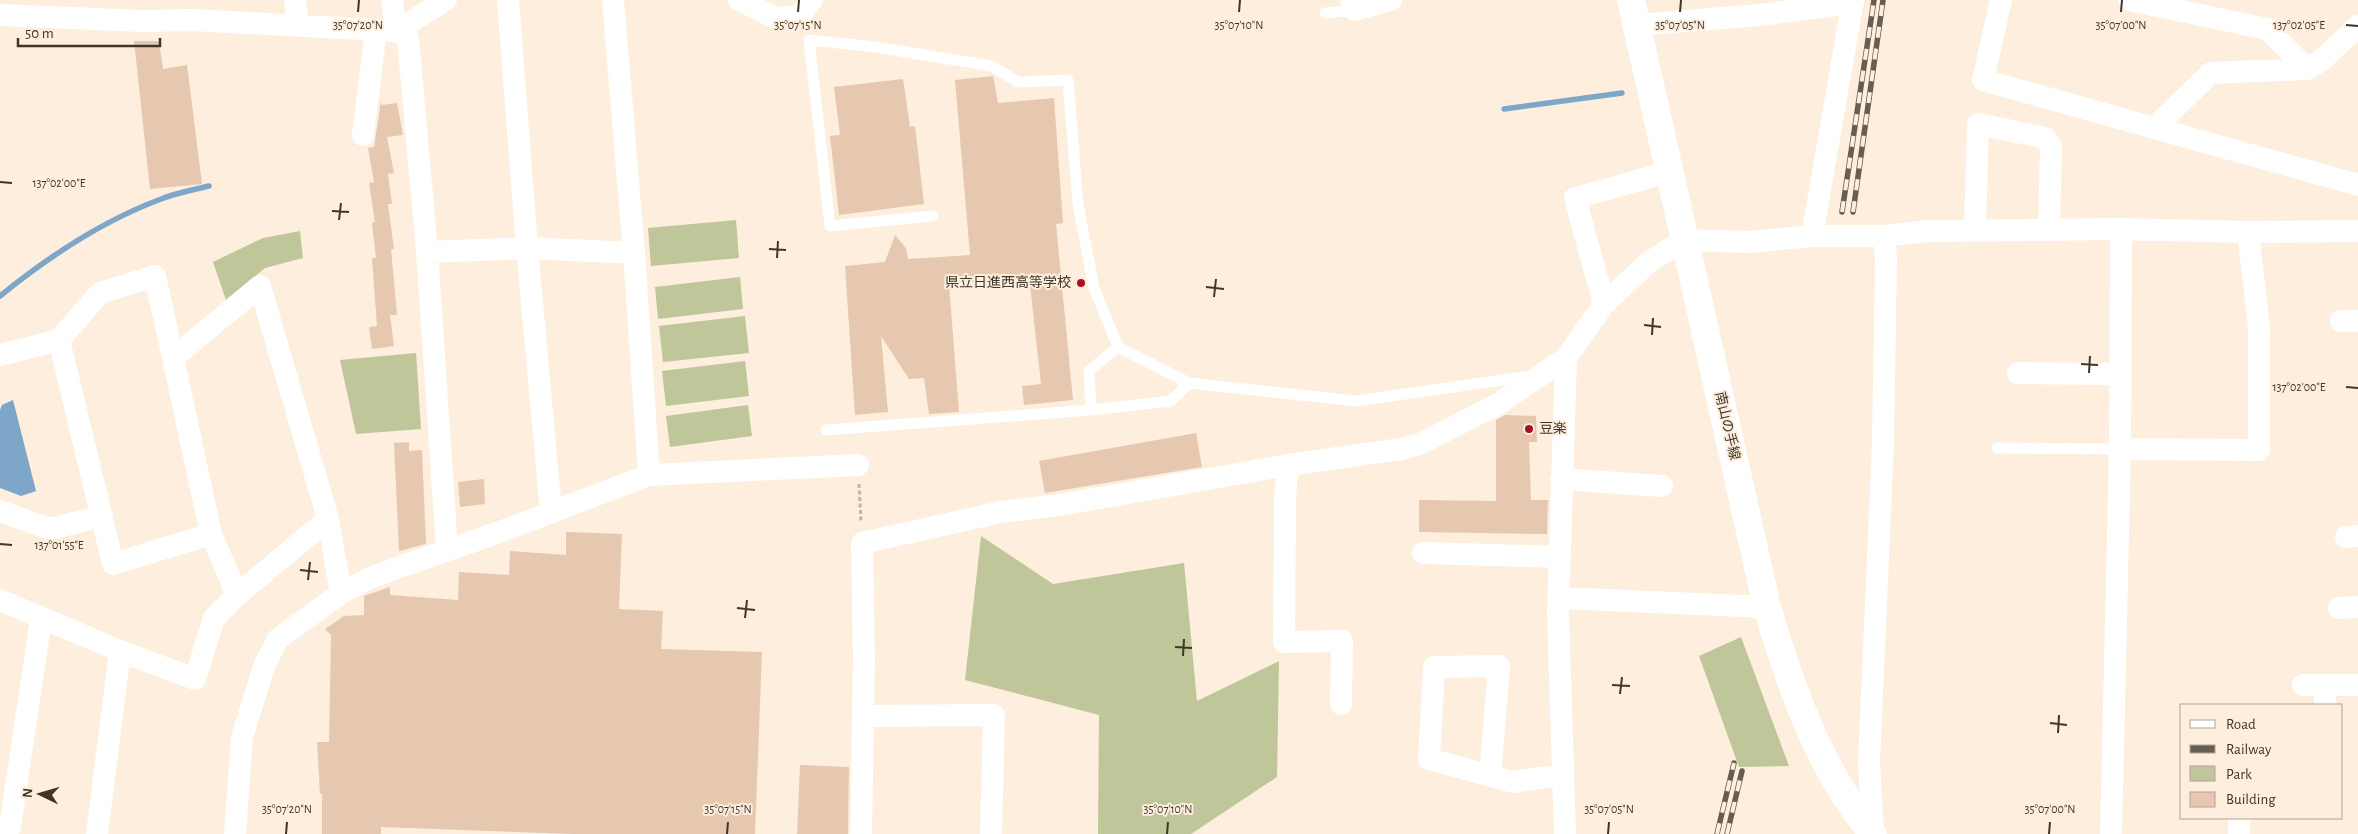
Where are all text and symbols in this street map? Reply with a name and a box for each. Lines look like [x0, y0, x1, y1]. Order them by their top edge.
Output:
scale bar [18, 15, 160, 47]
text: 35°07'20"N [333, 19, 383, 31]
text: 35°07'15"N [774, 19, 822, 31]
text: 35°07'10"N [1215, 19, 1263, 31]
text: 35°07'05"N [1655, 19, 1705, 31]
text: 35°07'00"N [2095, 19, 2147, 31]
text: 137°02'05"E [2273, 19, 2325, 31]
text: 50 m [25, 26, 54, 41]
text: 137°02'00"E [32, 177, 86, 189]
place label: 県立日進西高等学校 [945, 274, 1071, 290]
marker: 県立日進西高等学校 [1075, 277, 1087, 289]
text: 137°02'00"E [2272, 381, 2326, 393]
street label: 南山の手線 [1712, 390, 1743, 462]
place label: 豆楽 [1539, 421, 1567, 436]
marker: 豆楽 [1523, 423, 1535, 435]
text: 137°01'55"E [34, 539, 84, 551]
legend [2180, 704, 2343, 819]
text: Road [2226, 717, 2256, 732]
text: Railway [2226, 742, 2272, 757]
text: Park [2226, 767, 2252, 782]
north arrow [15, 769, 65, 819]
text: N [21, 787, 35, 798]
text: Building [2226, 792, 2276, 807]
text: 35°07'20"N [262, 803, 312, 815]
text: 35°07'15"N [704, 803, 752, 815]
text: 35°07'10"N [1144, 803, 1192, 815]
text: 35°07'05"N [1584, 803, 1634, 815]
text: 35°07'00"N [2024, 803, 2076, 815]

